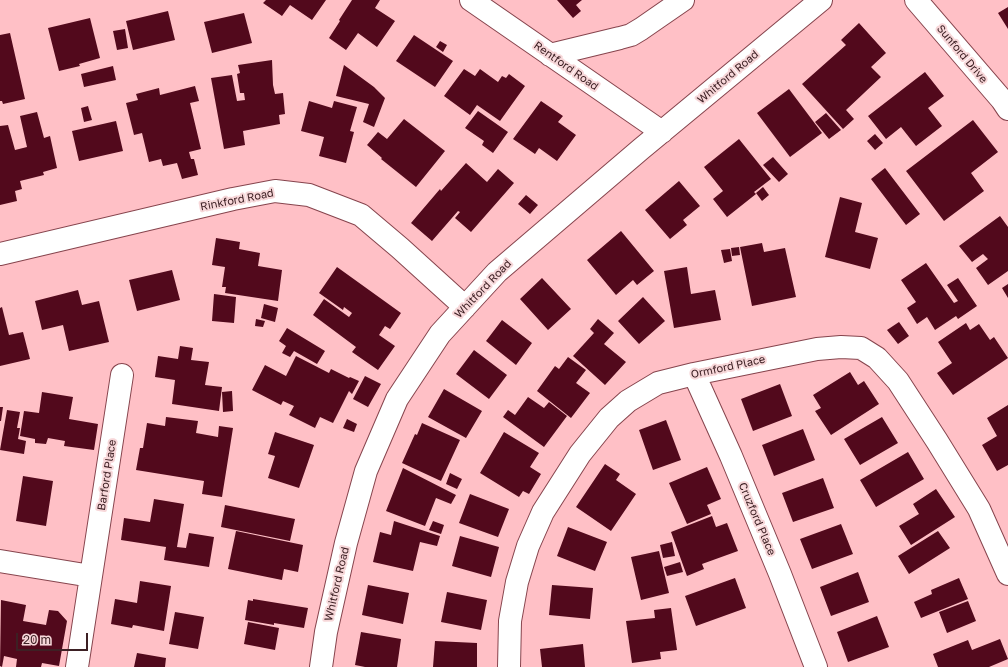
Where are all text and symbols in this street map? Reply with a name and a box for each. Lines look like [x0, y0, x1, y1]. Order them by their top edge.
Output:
street label: Sunford Drive [934, 22, 990, 86]
street label: Rentford Road [531, 39, 601, 93]
street label: Whitford Road [695, 48, 761, 106]
street label: Rinkford Road [199, 186, 275, 214]
street label: Whitford Road [452, 257, 514, 321]
street label: Ormford Place [690, 353, 766, 381]
street label: Barford Place [95, 439, 119, 511]
street label: Cruzford Place [736, 481, 778, 557]
street label: Whitford Road [322, 546, 352, 622]
scale bar [18, 625, 90, 651]
text: 20 m [23, 632, 51, 647]

